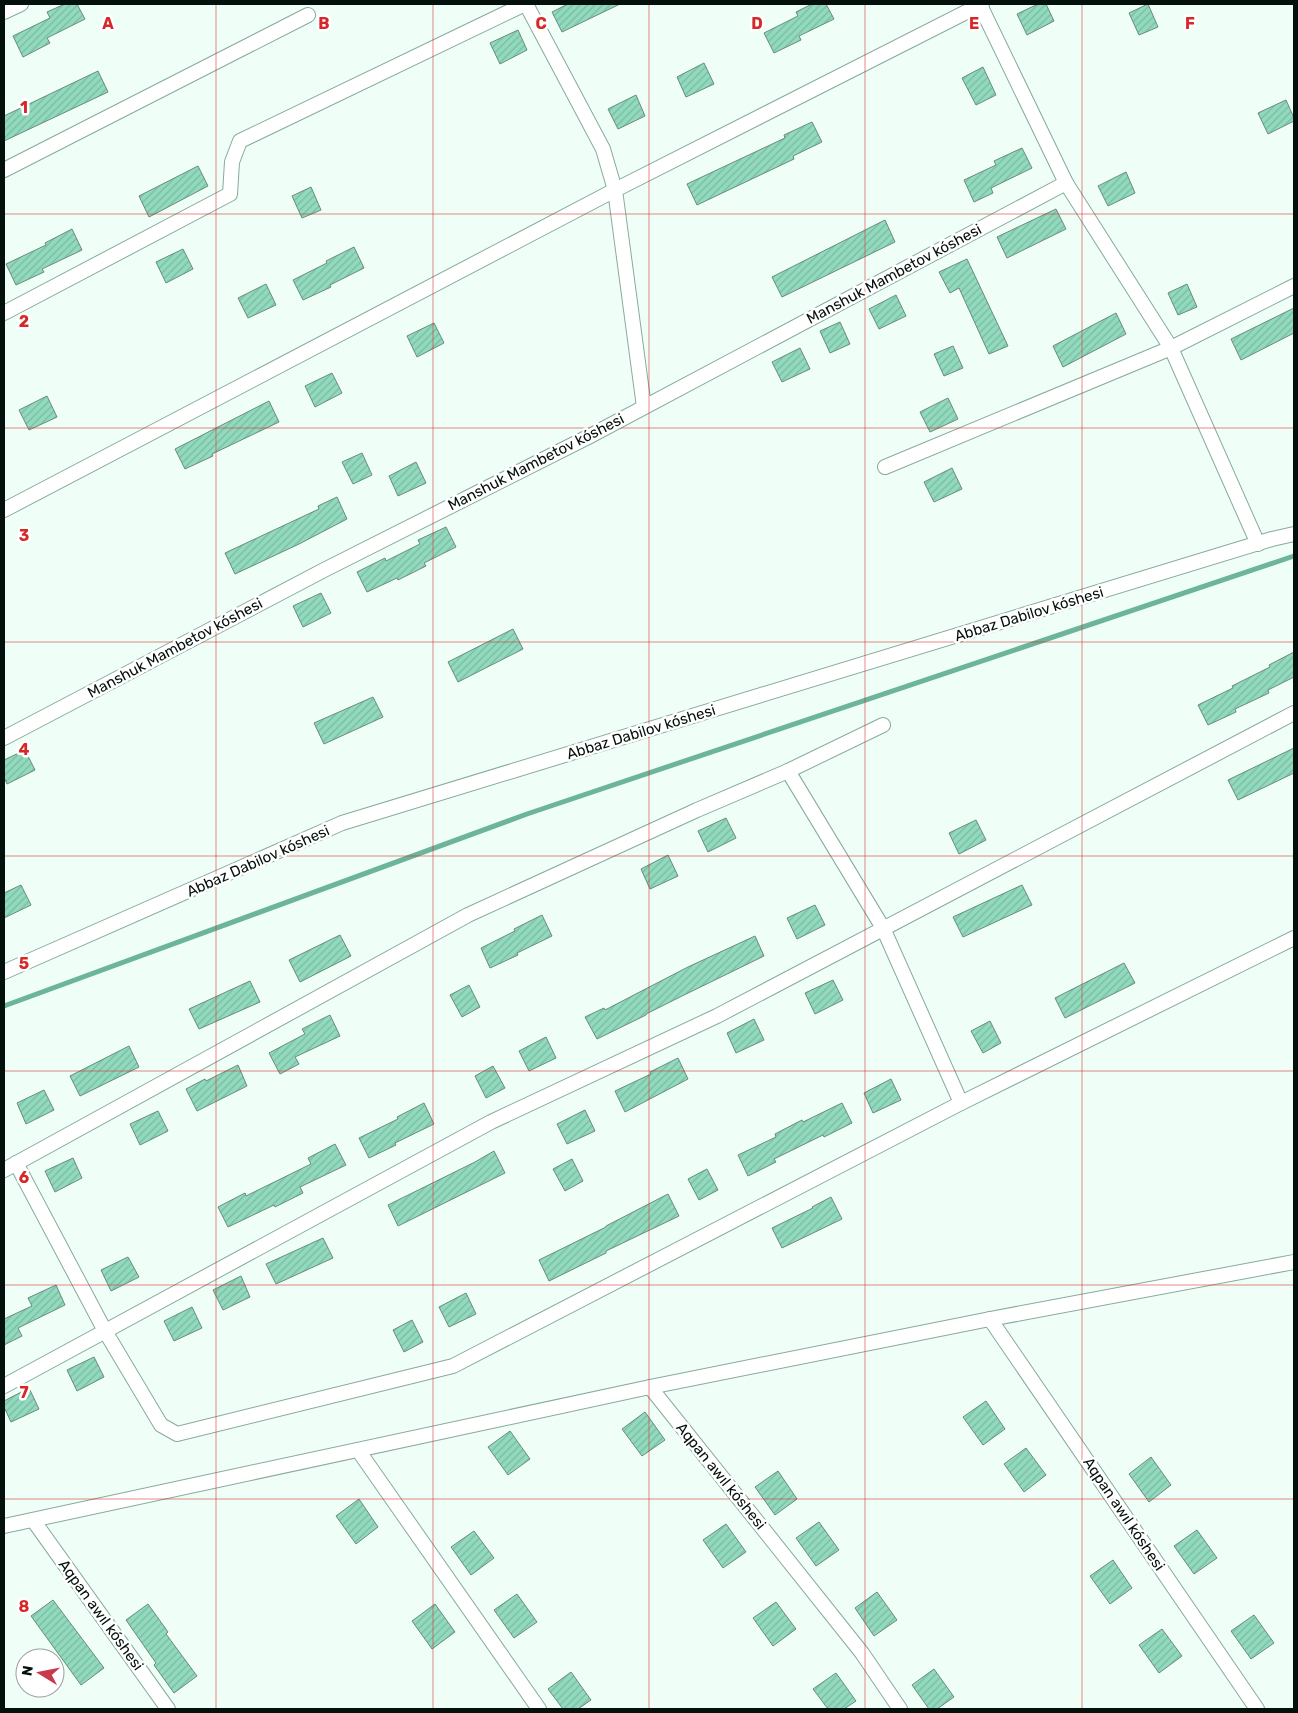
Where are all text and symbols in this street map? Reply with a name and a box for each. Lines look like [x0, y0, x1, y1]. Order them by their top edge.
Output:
text: A [102, 14, 114, 33]
text: B [318, 14, 330, 33]
text: C [535, 14, 547, 33]
text: D [751, 14, 763, 33]
text: E [969, 14, 979, 33]
text: F [1185, 14, 1195, 33]
text: 1 [20, 98, 28, 117]
street label: Manshuk Mambetov kóshesi [804, 220, 984, 328]
text: 2 [19, 312, 29, 331]
street label: Manshuk Mambetov kóshesi [445, 410, 627, 514]
text: 3 [19, 526, 29, 545]
street label: Abbaz Dabilov kóshesi [952, 583, 1106, 645]
street label: Manshuk Mambetov kóshesi [85, 594, 265, 702]
street label: Abbaz Dabilov kóshesi [564, 701, 718, 763]
text: 4 [19, 740, 30, 759]
street label: Abbaz Dabilov kóshesi [184, 821, 332, 901]
text: 5 [19, 954, 29, 973]
text: 6 [19, 1168, 29, 1187]
text: 7 [19, 1383, 29, 1402]
street label: Aqpan awıl kóshesi [672, 1419, 770, 1533]
street label: Aqpan awıl kóshesi [1079, 1454, 1169, 1574]
street label: Aqpan awıl kóshesi [55, 1556, 147, 1674]
text: 8 [19, 1597, 30, 1616]
north arrow [15, 1648, 65, 1698]
text: N [18, 1664, 37, 1677]

